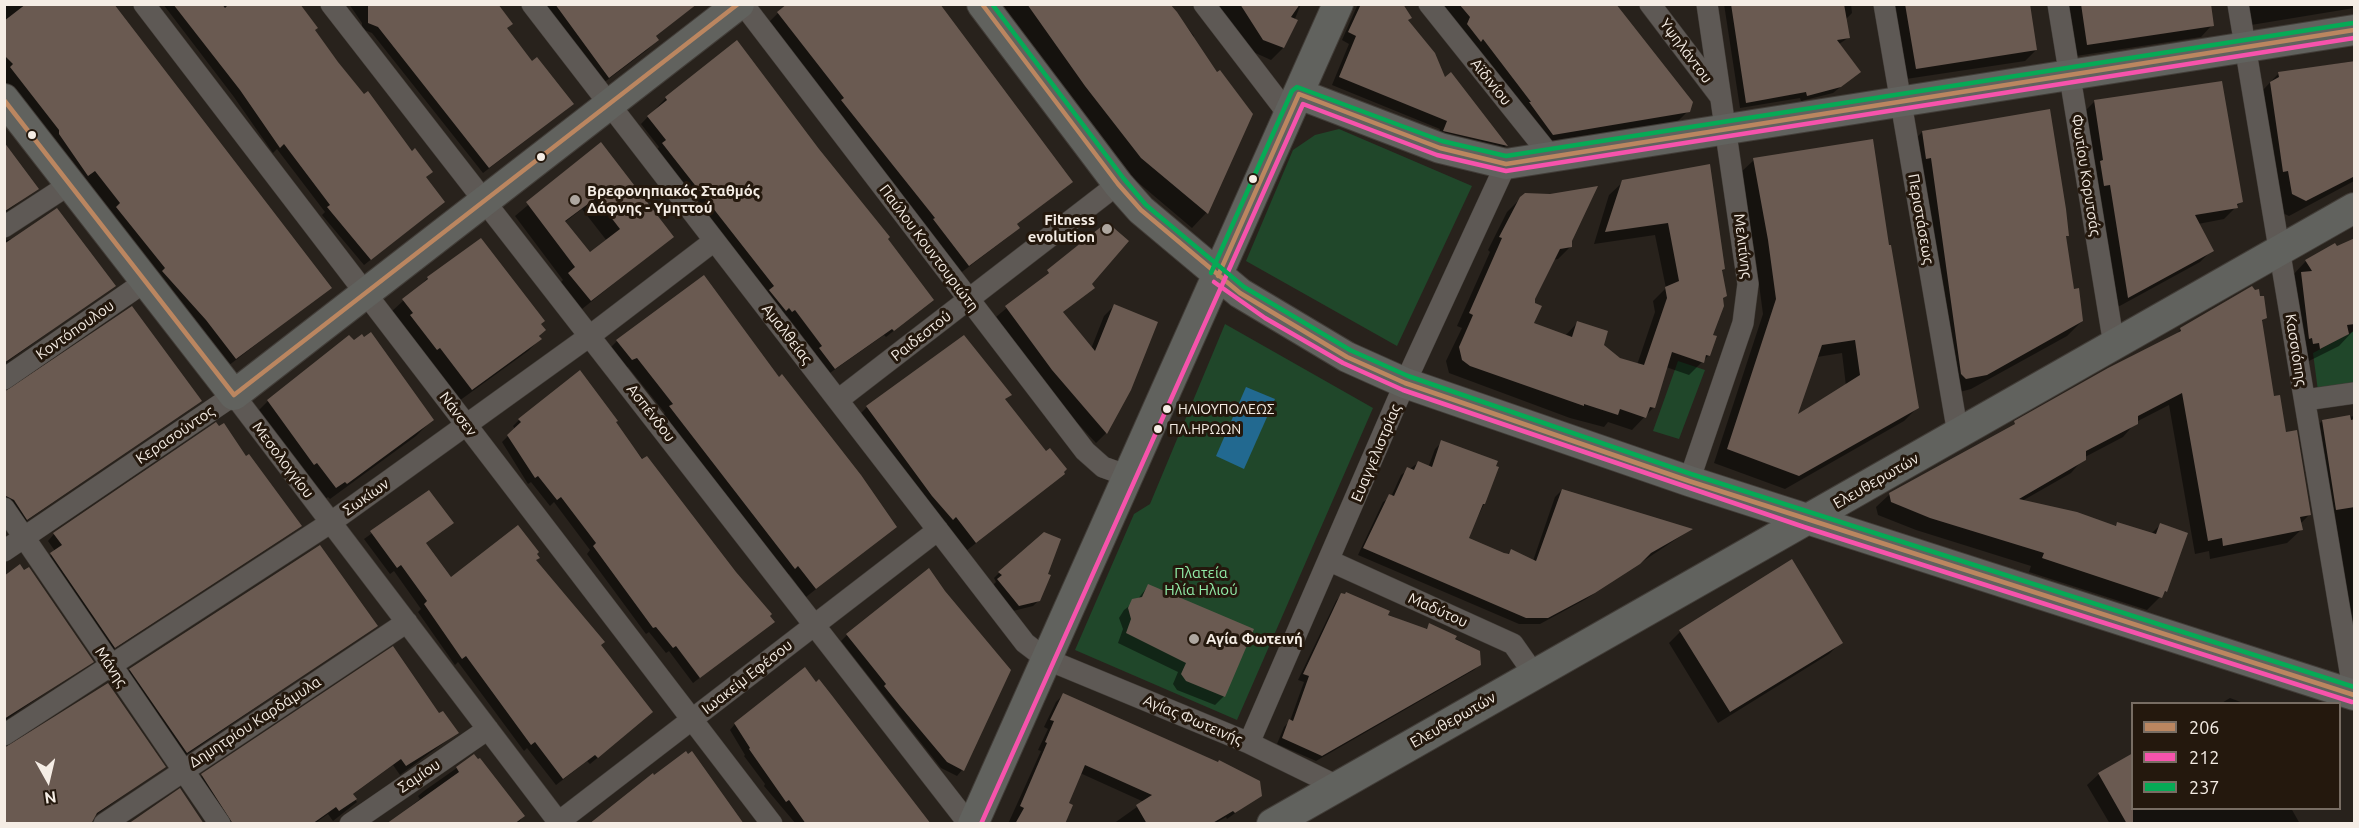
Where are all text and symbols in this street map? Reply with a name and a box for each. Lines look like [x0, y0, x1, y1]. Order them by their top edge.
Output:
street label: Υψηλάντου [1656, 15, 1716, 87]
street label: Αϊδινίου [1467, 55, 1515, 109]
street label: Φωτίου Κορυτσάς [2067, 113, 2105, 237]
unlabelled marker [26, 129, 38, 141]
unlabelled marker [535, 151, 547, 163]
street label: Περιστάσεως [1904, 172, 1938, 266]
unlabelled marker [1247, 173, 1259, 185]
street label: Παύλου Κουντουριώτη [875, 181, 983, 315]
place label: Βρεφονηπιακός Σταθμός Δάφνης - Υμηττού [587, 182, 760, 217]
marker: Βρεφονηπιακός Σταθμός Δάφνης - Υμηττού [568, 193, 582, 207]
place label: Fitness evolution [1028, 211, 1095, 246]
street label: Μελιτίνης [1730, 213, 1756, 279]
marker: Fitness evolution [1100, 222, 1114, 236]
street label: Κοντόπουλου [32, 296, 118, 364]
street label: Αμαλθείας [758, 300, 816, 368]
street label: Ραιδεστού [887, 307, 955, 365]
street label: Κασσιόπης [2281, 313, 2311, 387]
street label: Ασπένδου [623, 381, 679, 445]
street label: Νάνσεν [436, 388, 480, 440]
place label: ΗΛΙΟΥΠΟΛΕΩΣ [1178, 401, 1275, 417]
street label: Ευαγγελιστρίας [1347, 401, 1405, 505]
street label: Κερασούντος [132, 402, 218, 468]
marker: ΗΛΙΟΥΠΟΛΕΩΣ [1161, 403, 1173, 415]
street label: Μεσολογγίου [249, 418, 317, 502]
place label: ΠΛ.ΗΡΩΩΝ [1169, 421, 1241, 437]
marker: ΠΛ.ΗΡΩΩΝ [1152, 423, 1164, 435]
street label: Ελευθερωτών [1830, 449, 1922, 513]
street label: Σωκίων [339, 475, 393, 519]
park label: Πλατεία Ηλία Ηλιού [1164, 564, 1238, 599]
street label: Μαδύτου [1405, 589, 1471, 631]
place label: Αγία Φωτεινή [1206, 630, 1303, 648]
marker: Αγία Φωτεινή [1187, 632, 1201, 646]
street label: Ιωακείμ Εφέσου [698, 636, 796, 718]
street label: Μάνης [91, 643, 131, 691]
street label: Δημητρίου Καρδάμυλα [186, 673, 324, 771]
street label: Ελευθερωτών [1407, 688, 1499, 752]
street label: Αγίας Φωτεινής [1141, 691, 1245, 749]
legend [2131, 702, 2341, 810]
text: 206 [2189, 717, 2219, 737]
text: 212 [2189, 747, 2219, 767]
north arrow [18, 750, 78, 810]
street label: Σαμίου [394, 755, 444, 797]
text: 237 [2189, 777, 2219, 797]
text: N [43, 788, 58, 808]

